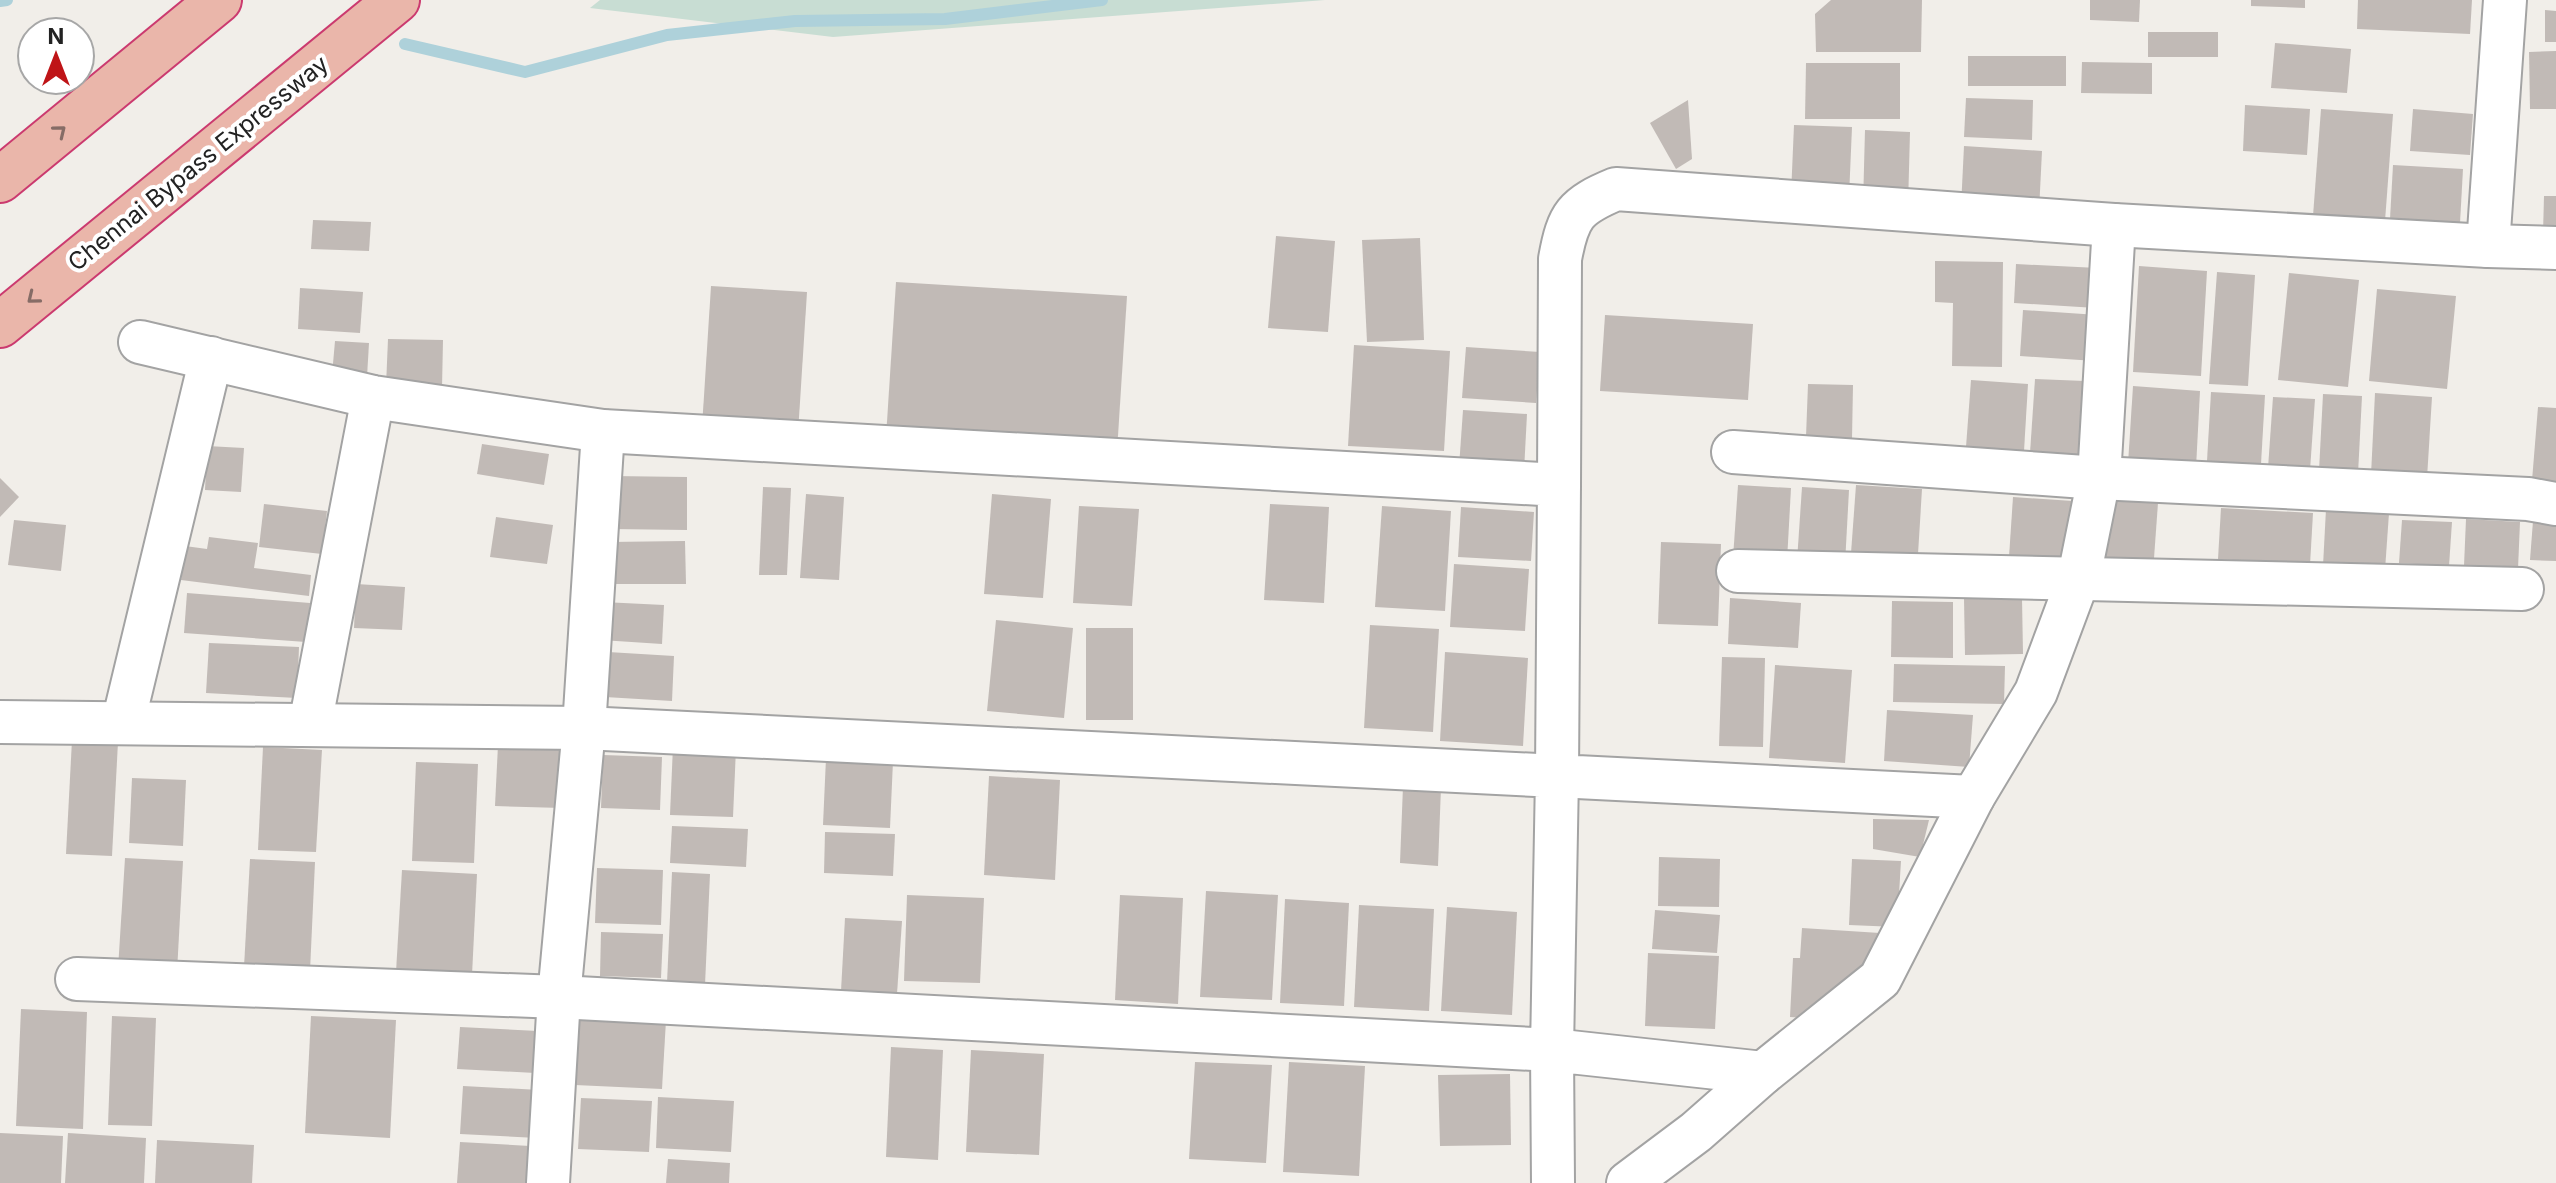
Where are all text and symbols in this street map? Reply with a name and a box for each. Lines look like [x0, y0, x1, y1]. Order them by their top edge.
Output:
north arrow [16, 16, 96, 96]
text: N [48, 23, 64, 49]
street label: Chennai Bypass Expressway [62, 49, 334, 277]
one-way arrow [51, 126, 65, 141]
one-way arrow [28, 288, 42, 303]

